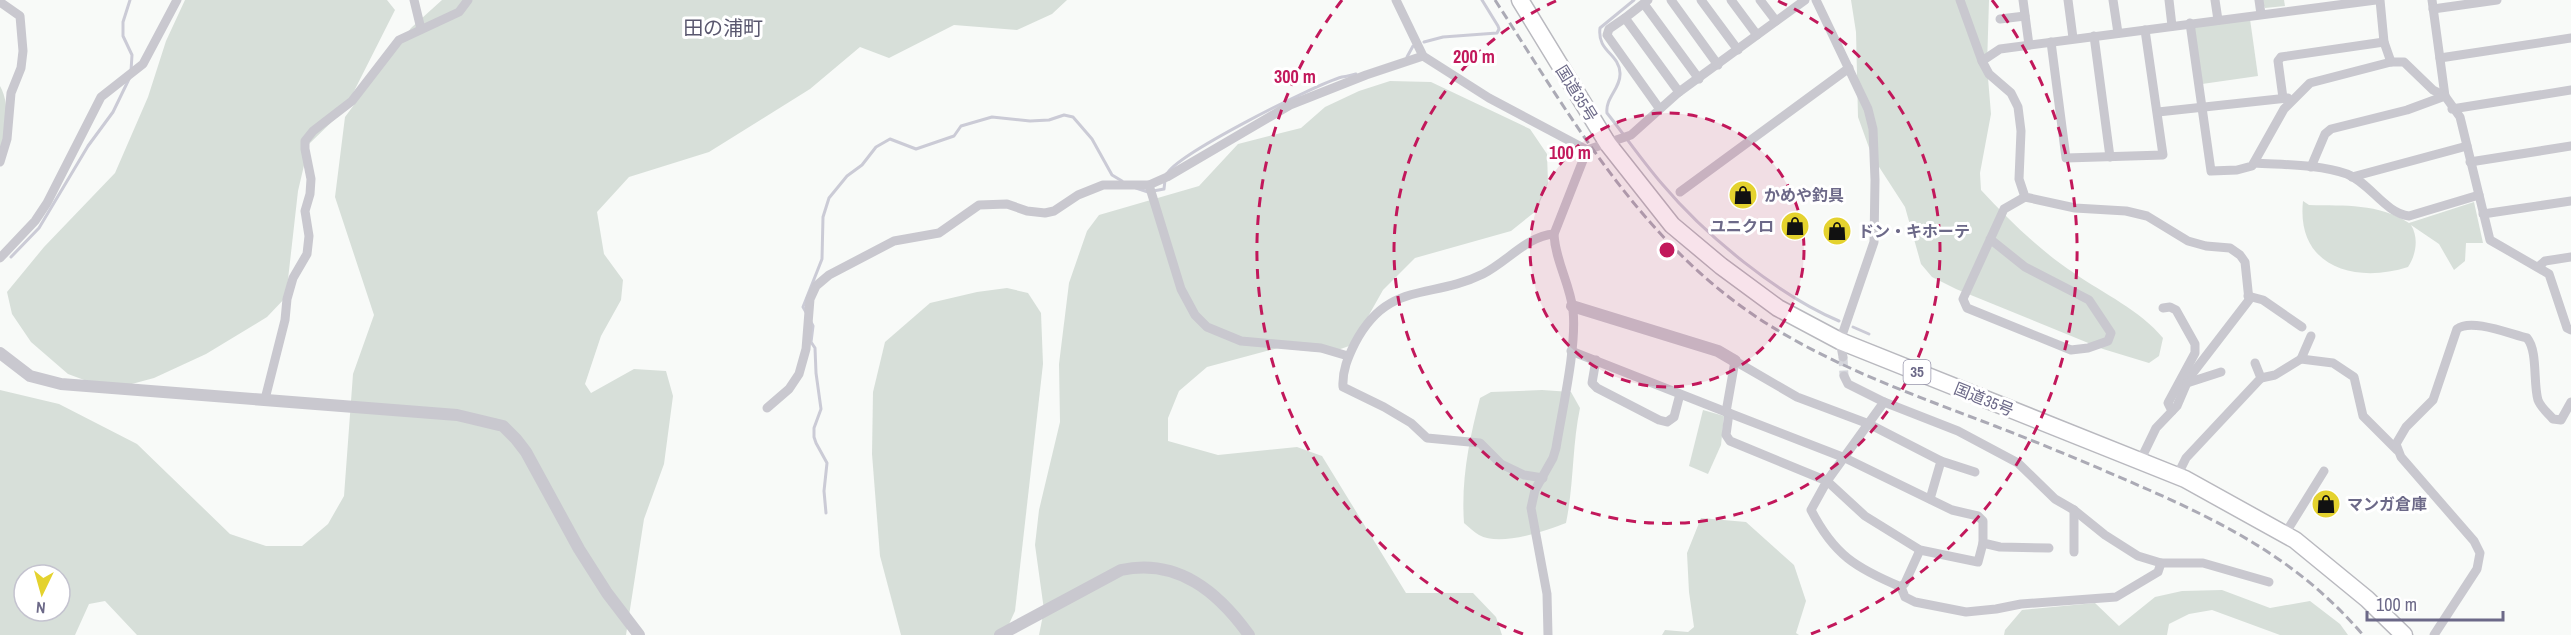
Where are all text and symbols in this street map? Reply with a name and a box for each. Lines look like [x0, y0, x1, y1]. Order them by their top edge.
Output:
district label: 田の浦町 [683, 14, 763, 41]
text: 200 m [1453, 44, 1495, 69]
street label: 国道35号 [1551, 61, 1603, 125]
text: 300 m [1274, 64, 1316, 89]
text: 100 m [1549, 140, 1591, 165]
shop icon: かめや釣具 [1727, 179, 1759, 211]
place label: かめや釣具 [1764, 184, 1844, 206]
shop icon: ユニクロ [1779, 210, 1811, 242]
place label: ユニクロ [1710, 215, 1774, 237]
shop icon: ドン・キホーテ [1821, 215, 1853, 247]
place label: ドン・キホーテ [1858, 220, 1970, 242]
centre of rings [1657, 240, 1677, 260]
road number: 35 [1904, 360, 1930, 384]
street label: 国道35号 [1951, 377, 2017, 421]
shop icon: マンガ倉庫 [2310, 488, 2342, 520]
place label: マンガ倉庫 [2347, 493, 2427, 515]
north arrow [12, 563, 72, 623]
scale bar [2367, 584, 2504, 622]
text: 100 m [2376, 592, 2417, 617]
text: N [35, 597, 46, 619]

